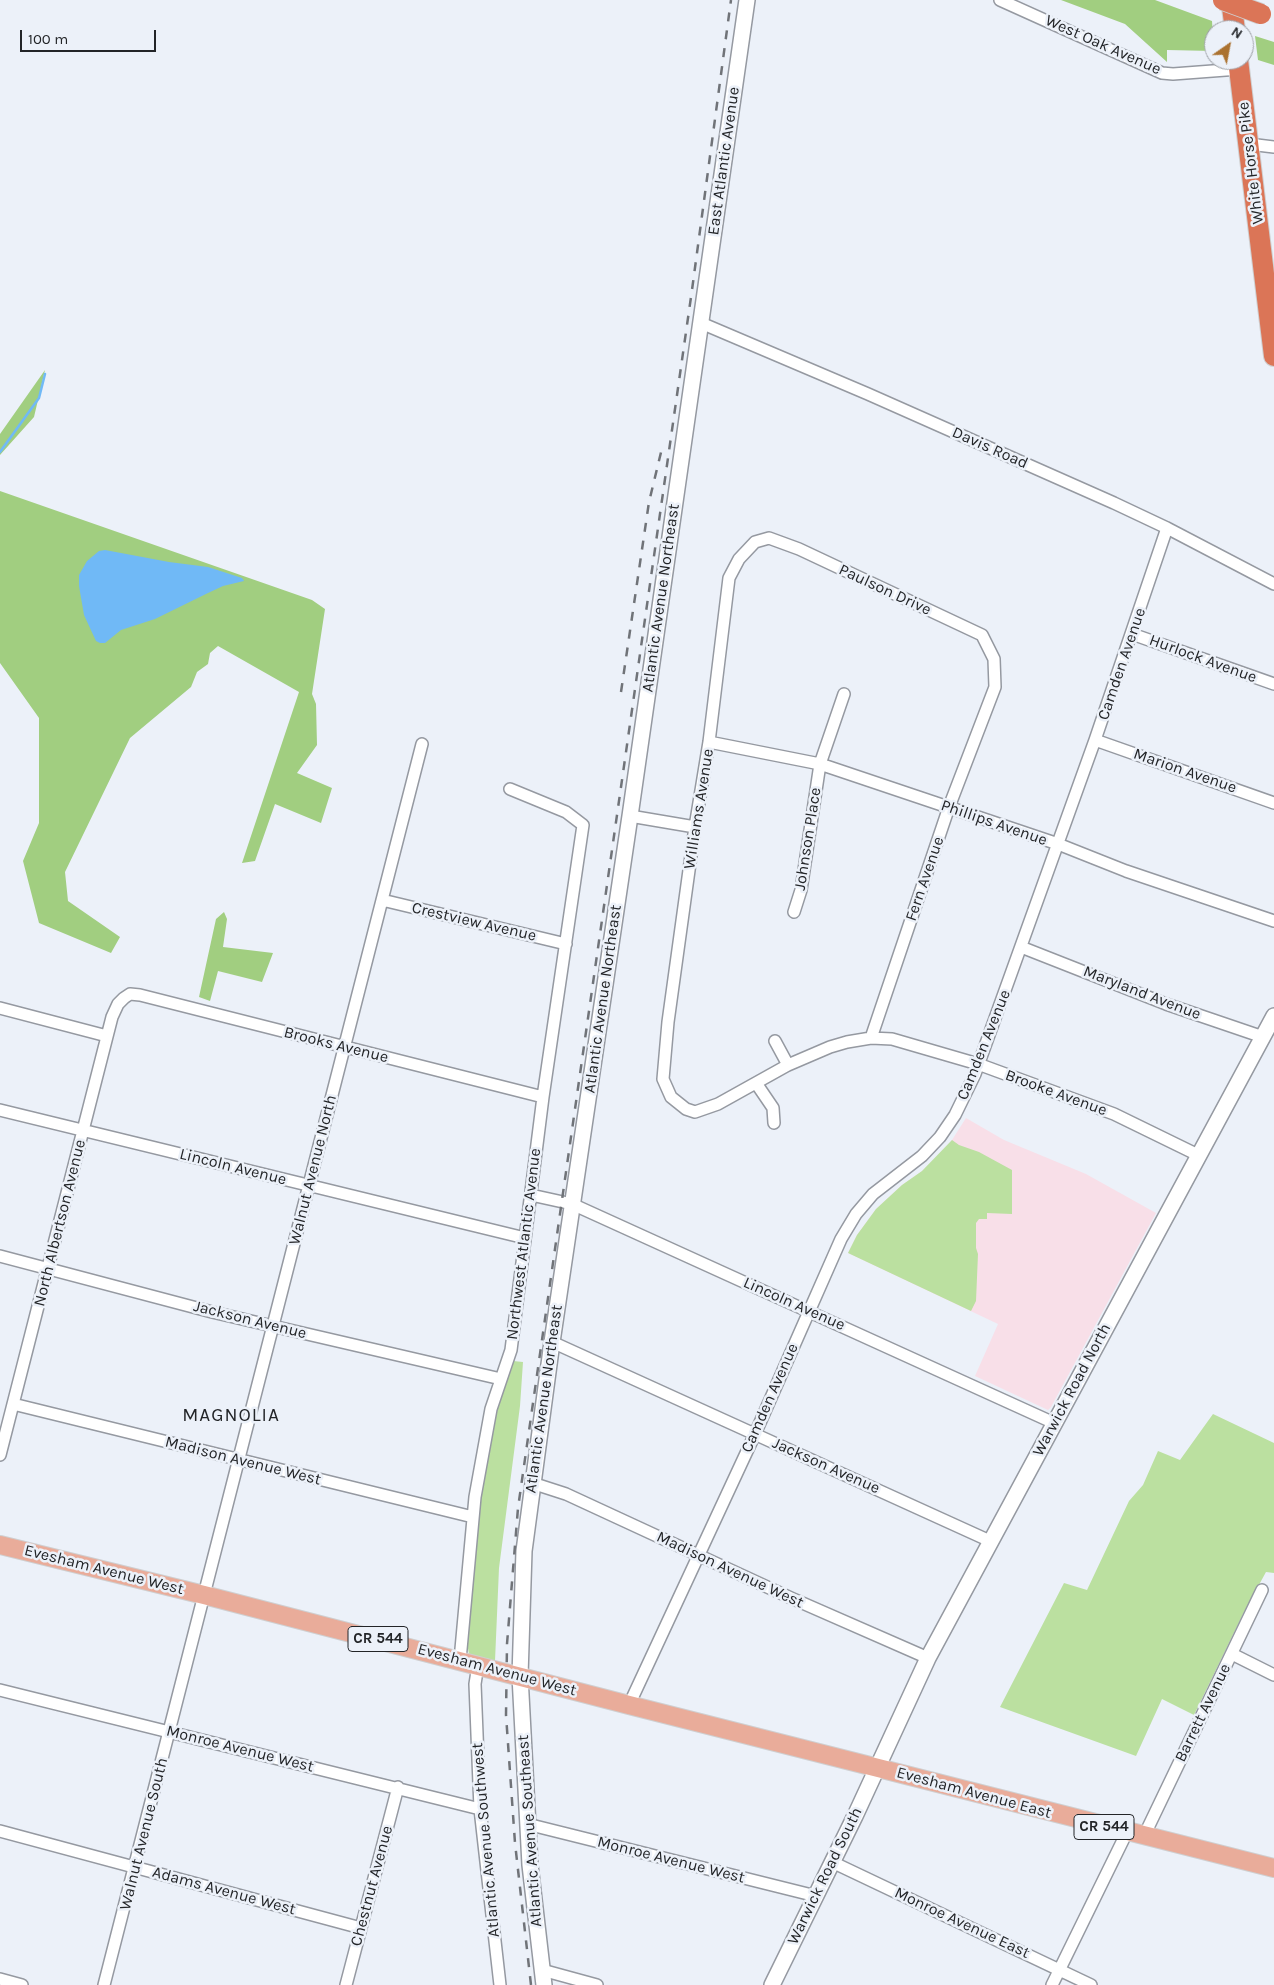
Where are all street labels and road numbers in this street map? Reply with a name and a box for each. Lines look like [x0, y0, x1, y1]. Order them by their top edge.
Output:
street label: West Oak Avenue [1042, 11, 1164, 79]
street label: East Atlantic Avenue [704, 86, 744, 236]
street label: White Horse Pike [1234, 101, 1268, 225]
street label: Davis Road [949, 423, 1031, 473]
street label: Atlantic Avenue Northeast [638, 503, 684, 693]
street label: Paulson Drive [836, 560, 934, 620]
street label: Camden Avenue [1094, 605, 1150, 723]
street label: Hurlock Avenue [1147, 631, 1259, 687]
street label: Marion Avenue [1131, 744, 1239, 798]
street label: Williams Avenue [680, 748, 718, 870]
street label: Johnson Place [790, 786, 826, 892]
street label: Phillips Avenue [938, 796, 1050, 850]
street label: Fern Avenue [902, 834, 948, 924]
street label: Crestview Avenue [410, 898, 538, 946]
street label: Atlantic Avenue Northeast [580, 904, 626, 1094]
street label: Maryland Avenue [1080, 962, 1204, 1024]
street label: Camden Avenue [953, 987, 1015, 1103]
street label: Brooks Avenue [282, 1023, 390, 1067]
street label: Brooke Avenue [1002, 1066, 1110, 1120]
street label: Walnut Avenue North [285, 1093, 341, 1247]
street label: North Albertson Avenue [30, 1138, 90, 1308]
street label: Lincoln Avenue [178, 1144, 288, 1190]
street label: Northwest Atlantic Avenue [503, 1147, 545, 1341]
street label: Lincoln Avenue [740, 1273, 848, 1335]
street label: Jackson Avenue [191, 1297, 309, 1343]
street label: Atlantic Avenue Northeast [521, 1304, 567, 1494]
street label: Warwick Road North [1029, 1320, 1115, 1460]
street label: Camden Avenue [737, 1340, 803, 1456]
street label: Madison Avenue West [163, 1432, 323, 1490]
street label: Jackson Avenue [769, 1434, 883, 1498]
street label: Madison Avenue West [653, 1527, 807, 1613]
street label: Evesham Avenue West [22, 1541, 186, 1599]
road number: CR 544 [348, 1626, 408, 1652]
street label: Evesham Avenue West [415, 1640, 579, 1700]
street label: Barrett Avenue [1171, 1661, 1235, 1765]
street label: Monroe Avenue West [164, 1721, 316, 1777]
street label: Atlantic Avenue Southeast [514, 1734, 546, 1928]
street label: Atlantic Avenue Southwest [468, 1742, 504, 1938]
street label: Walnut Avenue South [116, 1756, 172, 1912]
street label: Evesham Avenue East [894, 1763, 1054, 1823]
street label: Warwick Road South [783, 1804, 867, 1948]
road number: CR 544 [1074, 1814, 1134, 1840]
street label: Chestnut Avenue [347, 1824, 397, 1948]
street label: Monroe Avenue West [595, 1832, 747, 1888]
street label: Adams Avenue West [150, 1863, 298, 1919]
street label: Monroe Avenue East [891, 1883, 1033, 1963]

